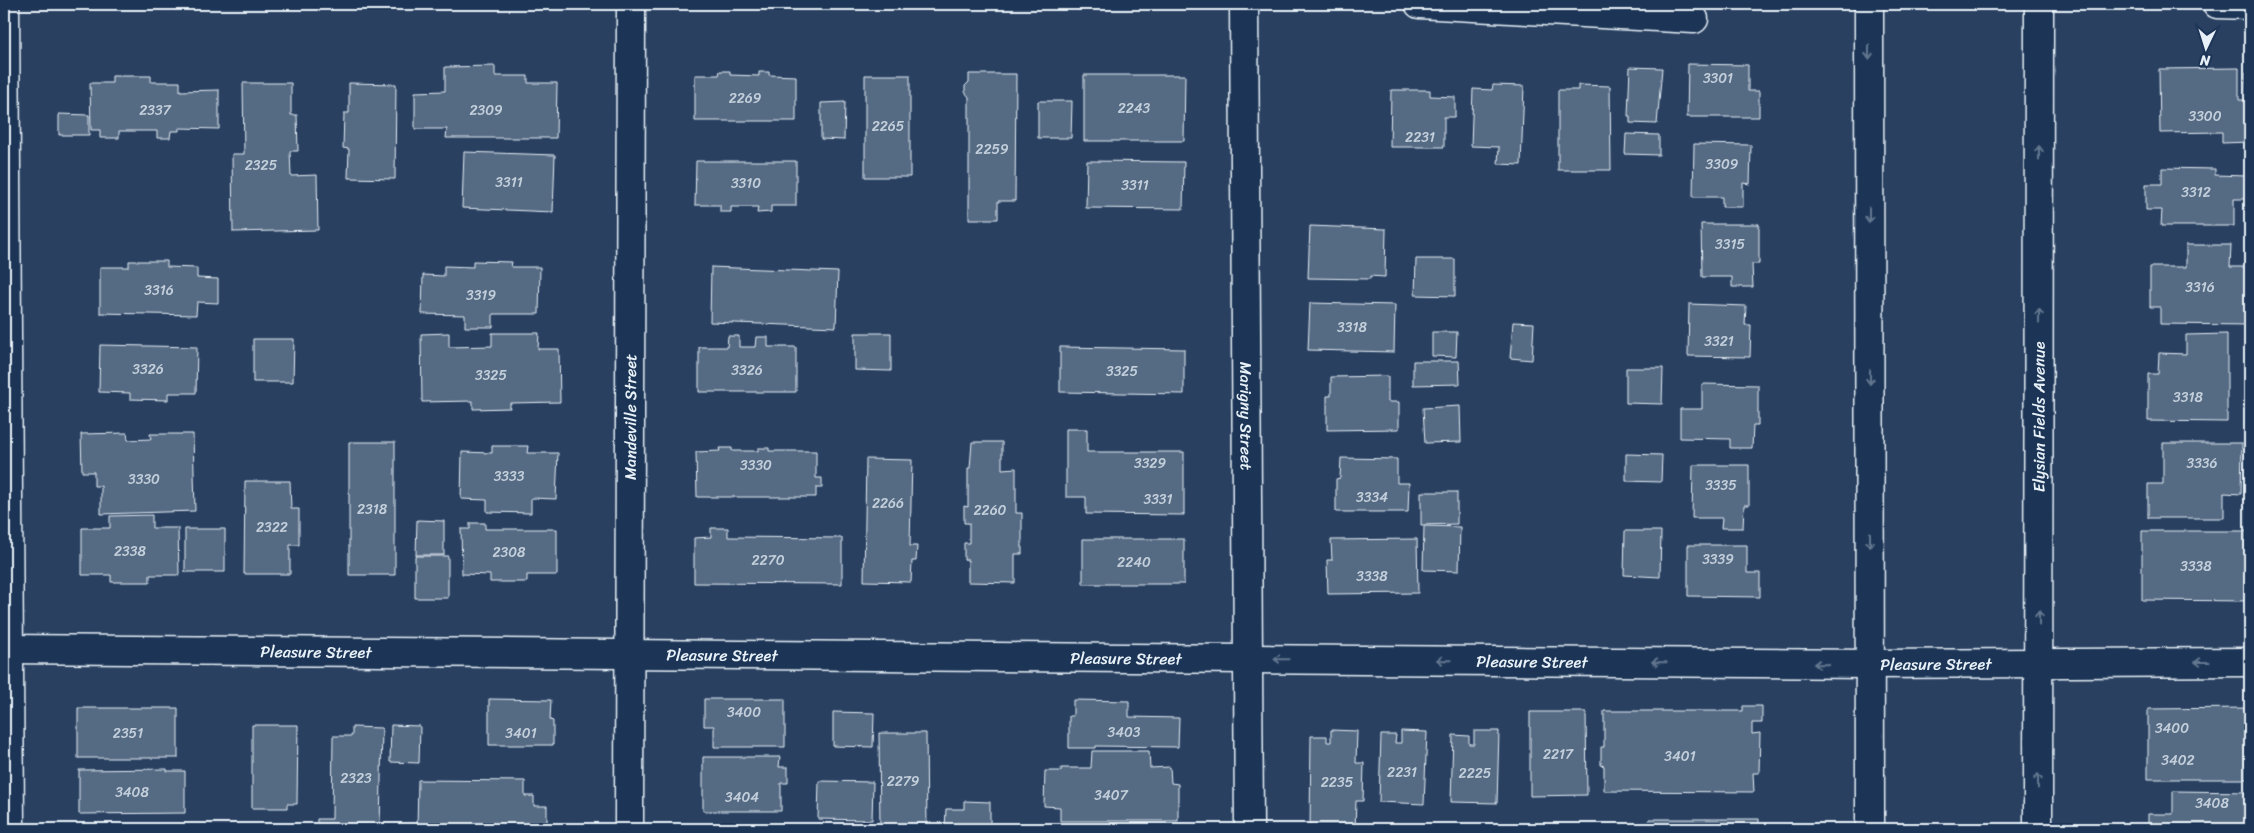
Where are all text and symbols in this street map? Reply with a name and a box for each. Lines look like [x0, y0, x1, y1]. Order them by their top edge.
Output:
north arrow [2182, 22, 2232, 72]
one-way arrow [1864, 44, 1874, 60]
text: N [2199, 48, 2212, 73]
house number: 3301 [1703, 66, 1733, 91]
house number: 2269 [729, 86, 762, 111]
house number: 2243 [1118, 96, 1151, 121]
house number: 2337 [139, 98, 172, 123]
house number: 2309 [469, 98, 503, 123]
house number: 3300 [2188, 104, 2222, 129]
house number: 2265 [872, 114, 905, 139]
house number: 2231 [1405, 125, 1435, 150]
house number: 2259 [975, 137, 1009, 162]
one-way arrow [2034, 145, 2044, 162]
house number: 3309 [1706, 152, 1739, 177]
house number: 2325 [245, 153, 278, 178]
house number: 3311 [495, 170, 523, 195]
house number: 3310 [731, 171, 761, 196]
house number: 3311 [1121, 173, 1149, 198]
house number: 3312 [2181, 180, 2211, 205]
one-way arrow [1864, 206, 1874, 223]
house number: 3315 [1715, 232, 1745, 257]
house number: 3316 [2185, 275, 2215, 300]
house number: 3316 [144, 278, 174, 303]
house number: 3319 [466, 283, 496, 308]
one-way arrow [2034, 308, 2044, 324]
house number: 3318 [1337, 315, 1367, 340]
house number: 3321 [1704, 329, 1734, 354]
street label: Elysian Fields Avenue [2024, 341, 2054, 492]
street label: Mandeville Street [616, 354, 645, 480]
house number: 3326 [132, 357, 164, 382]
house number: 3326 [731, 358, 763, 383]
house number: 3325 [1106, 359, 1138, 384]
street label: Marigny Street [1231, 362, 1261, 470]
house number: 3325 [475, 363, 507, 388]
one-way arrow [1865, 369, 1875, 385]
house number: 3318 [2173, 385, 2203, 410]
house number: 3329 [1134, 451, 1166, 476]
house number: 3336 [2186, 451, 2218, 476]
house number: 3330 [740, 453, 772, 478]
house number: 3333 [494, 464, 525, 489]
house number: 3330 [128, 467, 160, 492]
house number: 3335 [1705, 473, 1737, 498]
house number: 3334 [1356, 485, 1388, 510]
house number: 3331 [1143, 487, 1173, 512]
house number: 2266 [872, 491, 904, 516]
house number: 2318 [357, 497, 388, 522]
house number: 2260 [974, 498, 1007, 523]
house number: 2322 [256, 515, 288, 540]
one-way arrow [1865, 532, 1875, 548]
house number: 2338 [114, 539, 146, 564]
house number: 2308 [492, 540, 526, 565]
house number: 3339 [1702, 547, 1734, 572]
house number: 2270 [752, 548, 785, 573]
house number: 2240 [1117, 550, 1151, 575]
house number: 3338 [2180, 554, 2212, 579]
house number: 3338 [1356, 564, 1388, 589]
one-way arrow [2034, 610, 2044, 626]
street label: Pleasure Street [260, 637, 372, 667]
street label: Pleasure Street [666, 640, 778, 670]
street label: Pleasure Street [1070, 644, 1182, 673]
street label: Pleasure Street [1476, 647, 1588, 677]
street label: Pleasure Street [1880, 649, 1992, 679]
one-way arrow [1273, 654, 1290, 664]
one-way arrow [1436, 655, 1452, 665]
one-way arrow [1651, 657, 1667, 667]
one-way arrow [2194, 657, 2210, 667]
one-way arrow [1813, 659, 1830, 669]
house number: 3400 [727, 700, 761, 725]
house number: 3400 [2155, 716, 2189, 741]
house number: 3403 [1108, 720, 1141, 745]
house number: 2351 [113, 721, 143, 746]
house number: 3401 [505, 721, 537, 746]
house number: 2217 [1543, 742, 1574, 767]
house number: 3401 [1664, 744, 1696, 769]
house number: 3402 [2161, 748, 2195, 773]
house number: 2231 [1387, 760, 1417, 785]
house number: 2225 [1459, 761, 1492, 786]
house number: 2323 [340, 766, 372, 791]
house number: 2279 [887, 769, 920, 794]
house number: 2235 [1321, 770, 1354, 795]
one-way arrow [2033, 773, 2043, 789]
house number: 3408 [115, 780, 149, 805]
house number: 3407 [1094, 783, 1129, 808]
house number: 3404 [725, 785, 759, 810]
house number: 3408 [2195, 791, 2229, 816]

